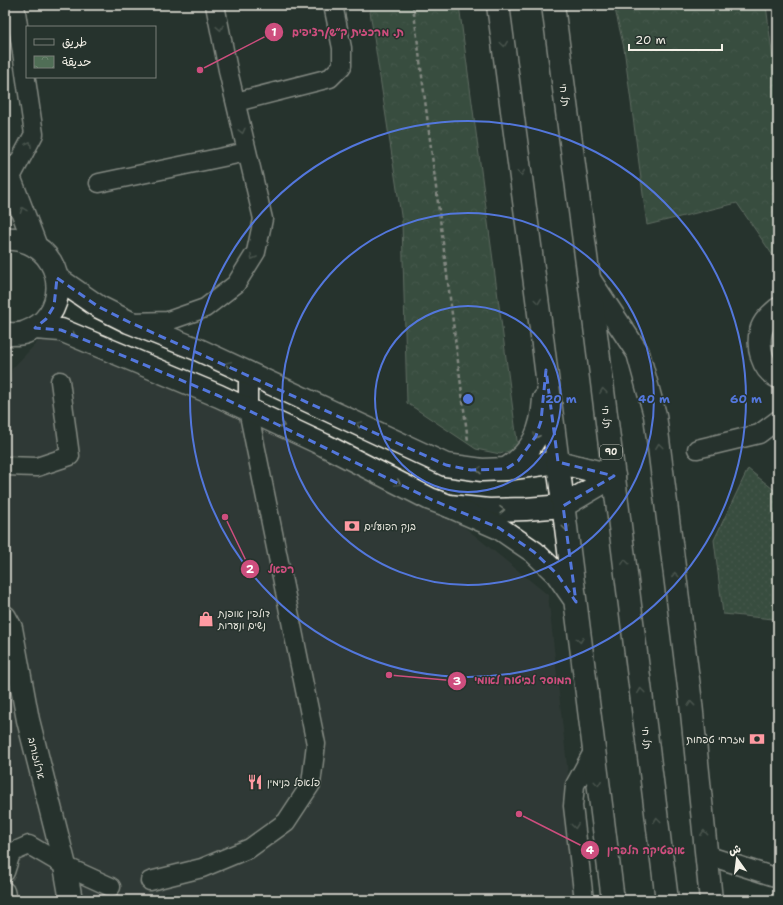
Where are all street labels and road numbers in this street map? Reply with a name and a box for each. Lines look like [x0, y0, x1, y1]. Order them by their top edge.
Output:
street label: תל חי [556, 83, 573, 107]
street label: תל חי [599, 405, 614, 429]
road number: 90 [600, 445, 622, 459]
street label: תל חי [639, 726, 654, 750]
street label: ארלוזורוב [25, 736, 48, 781]

